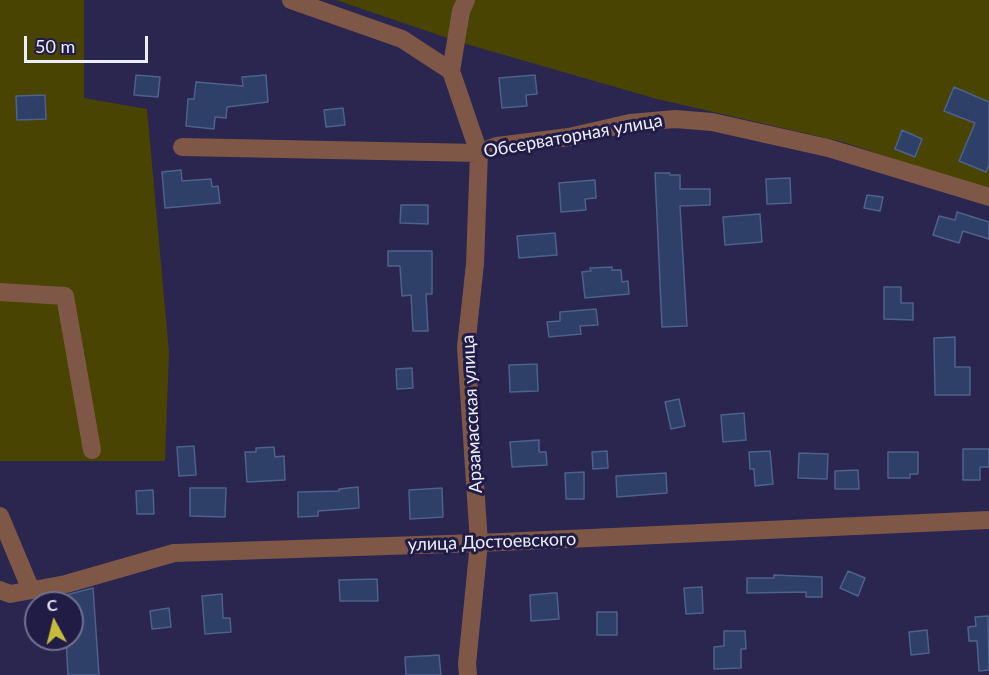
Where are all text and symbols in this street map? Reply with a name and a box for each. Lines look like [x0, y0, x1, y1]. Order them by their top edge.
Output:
scale bar [27, 24, 152, 62]
text: 50 m [35, 35, 75, 57]
street label: Обсерваторная улица [482, 110, 664, 162]
street label: Арзамасская улица [457, 334, 487, 494]
street label: улица Достоевского [407, 528, 577, 556]
north arrow [24, 591, 84, 651]
text: С [46, 595, 58, 615]

